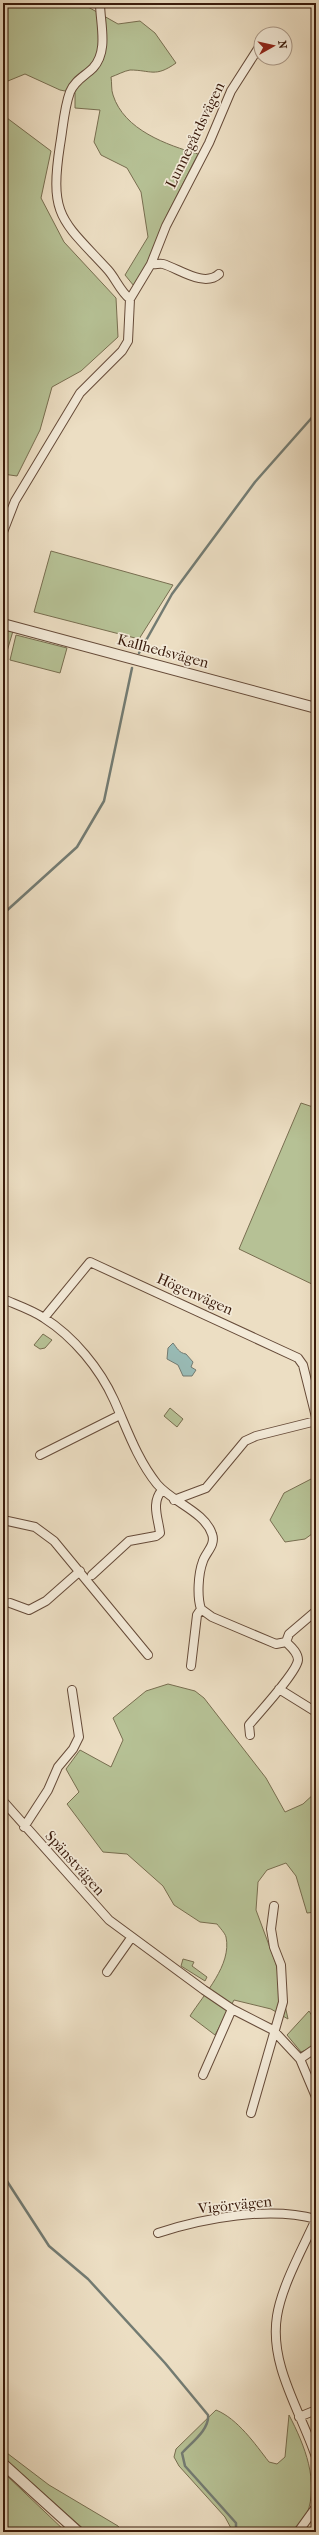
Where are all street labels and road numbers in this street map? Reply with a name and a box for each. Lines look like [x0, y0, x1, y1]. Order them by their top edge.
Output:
street label: Lunnegårdsvägen [162, 79, 229, 191]
street label: Kallhedsvägen [115, 630, 211, 672]
street label: Högenvägen [154, 1269, 236, 1319]
street label: Spänstvägen [41, 1827, 109, 1899]
street label: Vigörvägen [196, 2192, 273, 2218]

